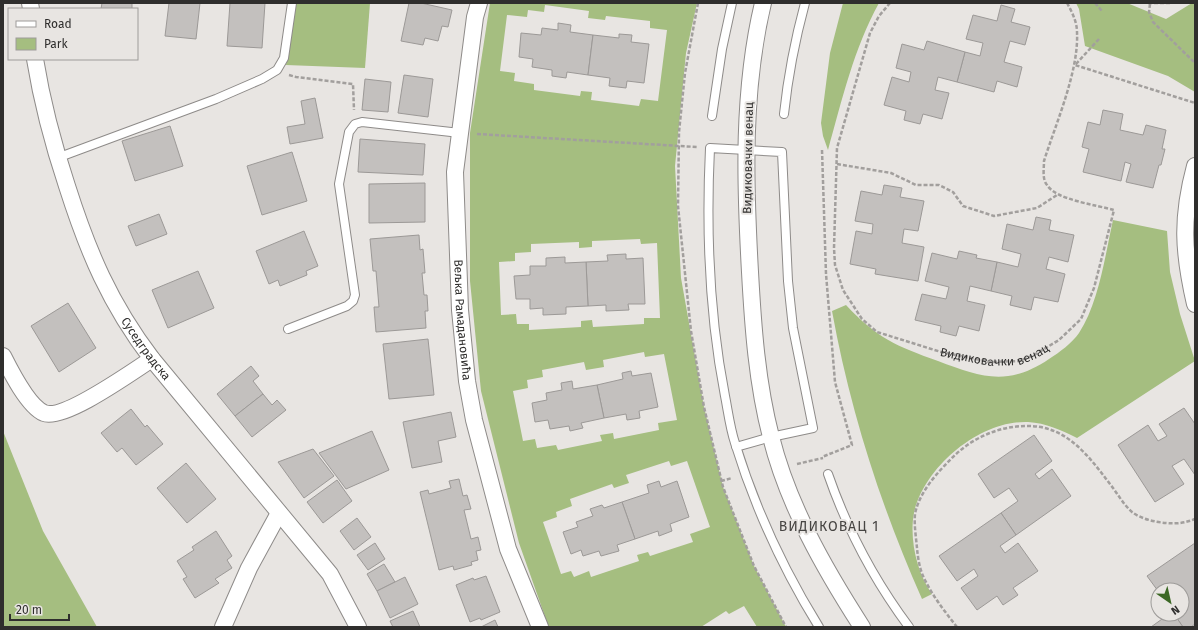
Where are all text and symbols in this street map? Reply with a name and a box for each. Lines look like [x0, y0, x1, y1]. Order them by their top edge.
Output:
legend [8, 8, 138, 60]
text: Road [44, 17, 72, 31]
text: Park [44, 37, 68, 51]
street label: Видиковачки венац [740, 102, 756, 214]
street label: Вељка Рамадановића [451, 259, 474, 381]
street label: Суседградска [118, 315, 173, 383]
street label: Видиковачки венац [939, 341, 1051, 369]
district label: ВИДИКОВАЦ 1 [779, 518, 879, 535]
north arrow [1150, 582, 1190, 622]
scale bar [10, 596, 69, 622]
text: N [1169, 602, 1182, 617]
text: 20 m [16, 603, 42, 617]

